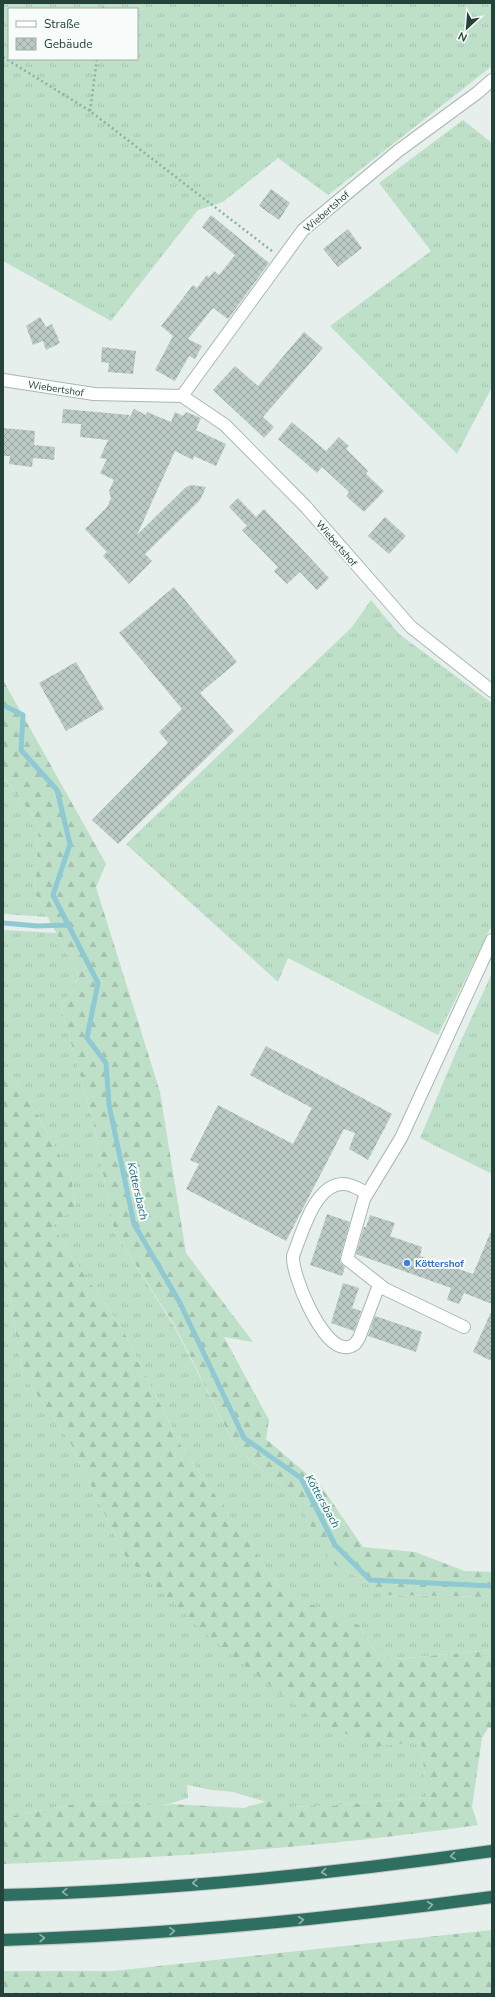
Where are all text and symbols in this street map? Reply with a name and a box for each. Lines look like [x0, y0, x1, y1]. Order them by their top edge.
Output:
legend [8, 8, 138, 60]
north arrow [447, 8, 487, 48]
text: Straße [44, 16, 80, 32]
text: N [456, 28, 470, 45]
text: Gebäude [44, 36, 93, 52]
street label: Wiebertshof [301, 188, 353, 236]
street label: Wiebertshof [27, 378, 85, 400]
street label: Wiebertshof [312, 518, 360, 570]
water label: Köttersbach [124, 1161, 151, 1222]
place label: Köttershof [415, 1257, 464, 1271]
marker: Köttershof [402, 1258, 412, 1268]
water label: Köttersbach [302, 1472, 343, 1531]
one-way arrow [450, 1851, 456, 1860]
one-way arrow [321, 1867, 327, 1876]
one-way arrow [192, 1879, 198, 1888]
one-way arrow [62, 1887, 68, 1896]
one-way arrow [427, 1901, 433, 1910]
one-way arrow [298, 1916, 304, 1925]
one-way arrow [169, 1927, 175, 1936]
one-way arrow [39, 1934, 45, 1943]

